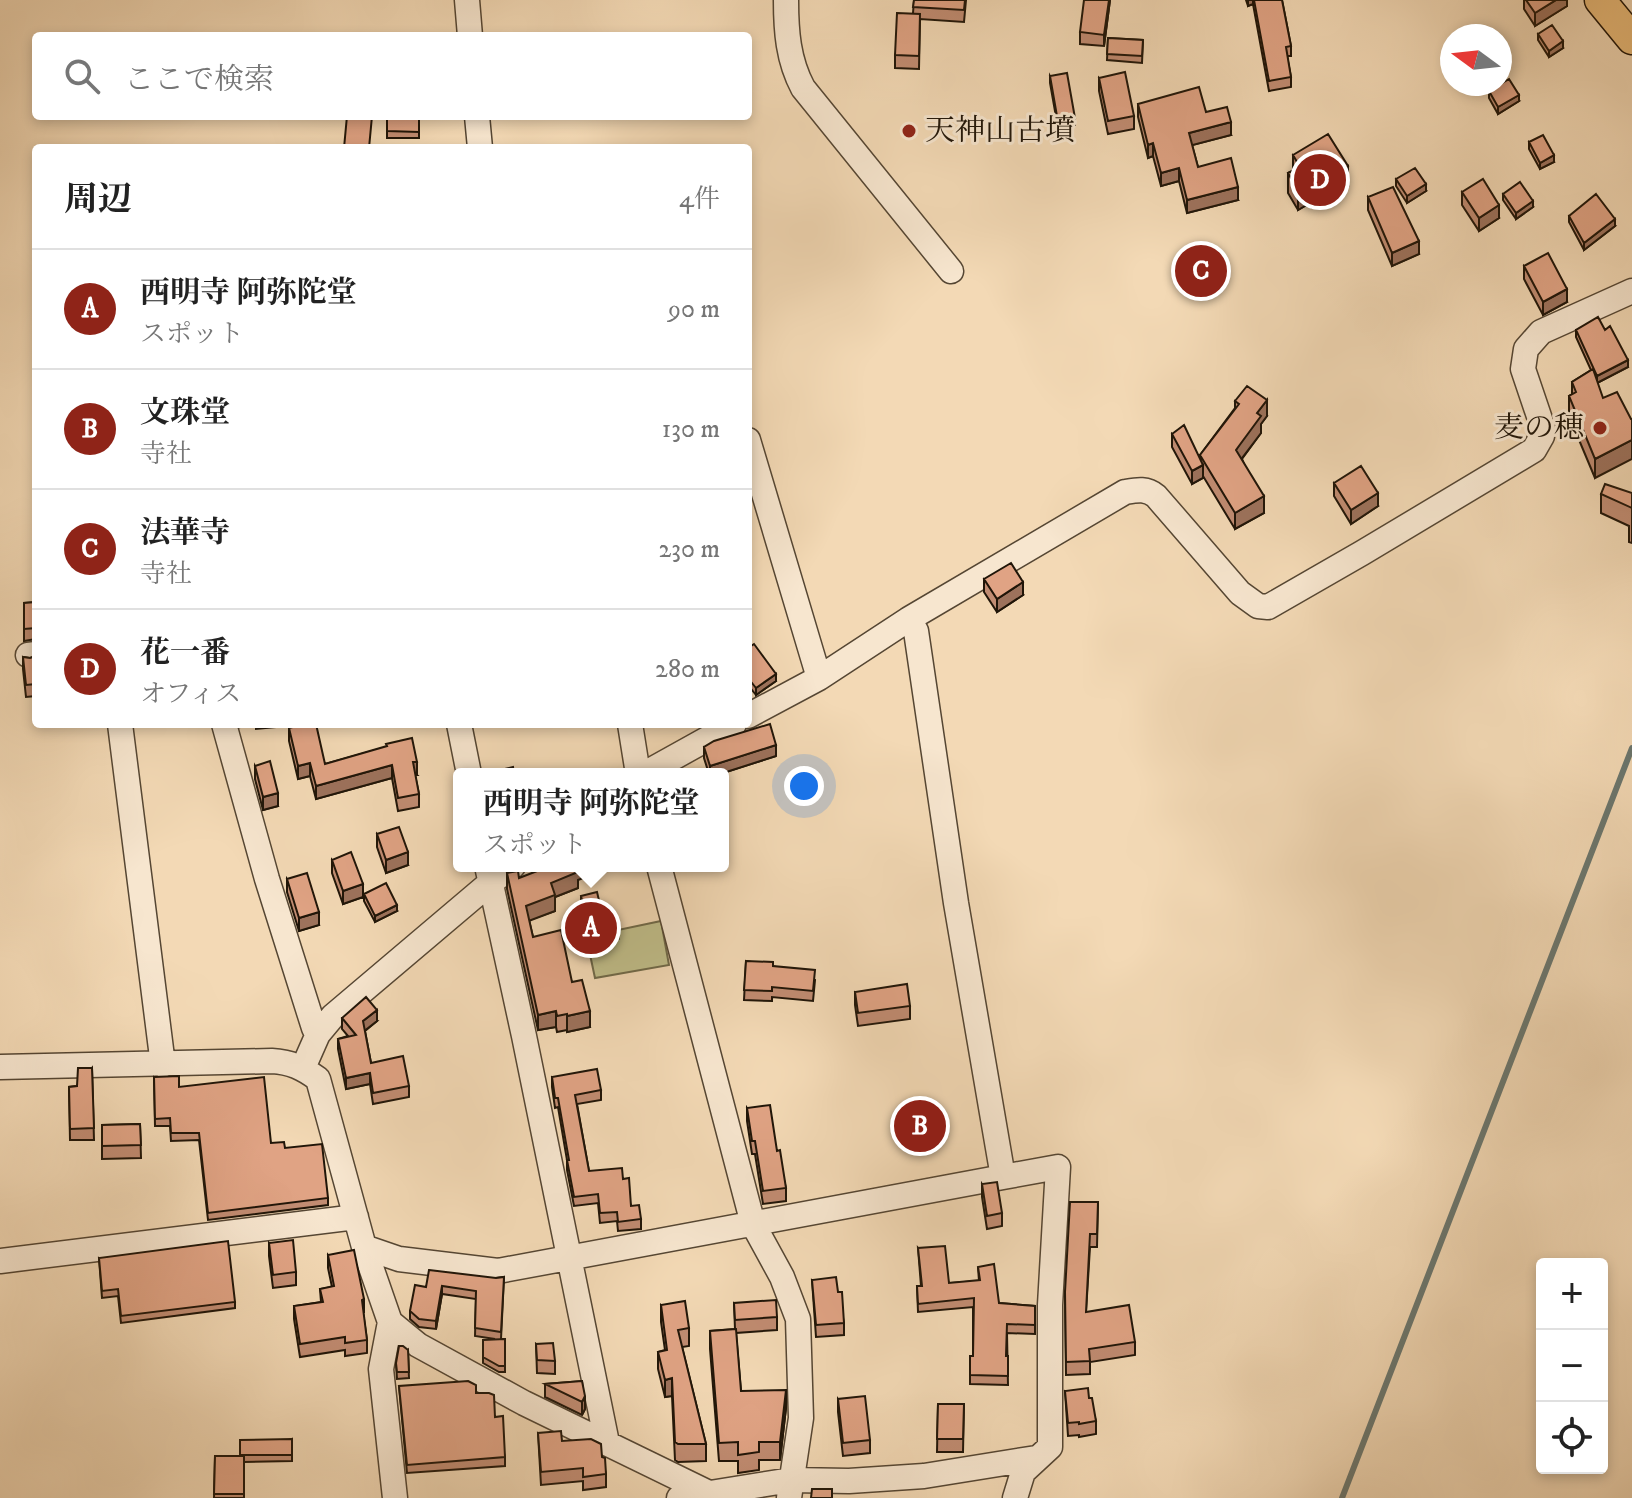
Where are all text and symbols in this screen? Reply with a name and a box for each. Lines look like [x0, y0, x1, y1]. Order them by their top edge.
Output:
north arrow [1440, 24, 1512, 96]
search box [32, 32, 752, 120]
icon: search [60, 54, 104, 98]
text: ここで検索 [124, 62, 274, 99]
place label: 天神山古墳 [925, 113, 1075, 150]
marker: 天神山古墳 [900, 122, 918, 140]
pin: D [1294, 150, 1346, 210]
text: 周辺 [64, 179, 132, 221]
text: 4件 [679, 183, 720, 216]
pin: C [1175, 241, 1227, 301]
text: 西明寺 阿弥陀堂 [140, 275, 356, 312]
text: A [82, 293, 98, 326]
text: 90 m [668, 293, 720, 326]
text: スポット [140, 318, 244, 351]
text: 文珠堂 [140, 395, 230, 432]
place label: 麦の穂 [1494, 410, 1584, 447]
text: B [82, 413, 98, 446]
text: 130 m [662, 413, 720, 446]
marker: 麦の穂 [1591, 419, 1609, 437]
text: 寺社 [140, 438, 192, 471]
text: 法華寺 [140, 515, 230, 552]
text: C [81, 533, 99, 566]
text: 230 m [658, 533, 720, 566]
text: 寺社 [140, 558, 192, 591]
text: 花一番 [140, 635, 230, 672]
text: D [80, 653, 100, 686]
text: 280 m [655, 653, 720, 686]
text: オフィス [140, 678, 241, 711]
your location [784, 766, 824, 806]
popup [453, 768, 729, 872]
text: 西明寺 阿弥陀堂 [483, 786, 699, 823]
text: スポット [483, 829, 587, 862]
pin: A [565, 898, 617, 958]
pin: B [894, 1096, 946, 1156]
map controls [1536, 1258, 1608, 1474]
button: + [1536, 1258, 1608, 1330]
button: − [1536, 1330, 1608, 1402]
button: locate [1536, 1402, 1608, 1474]

